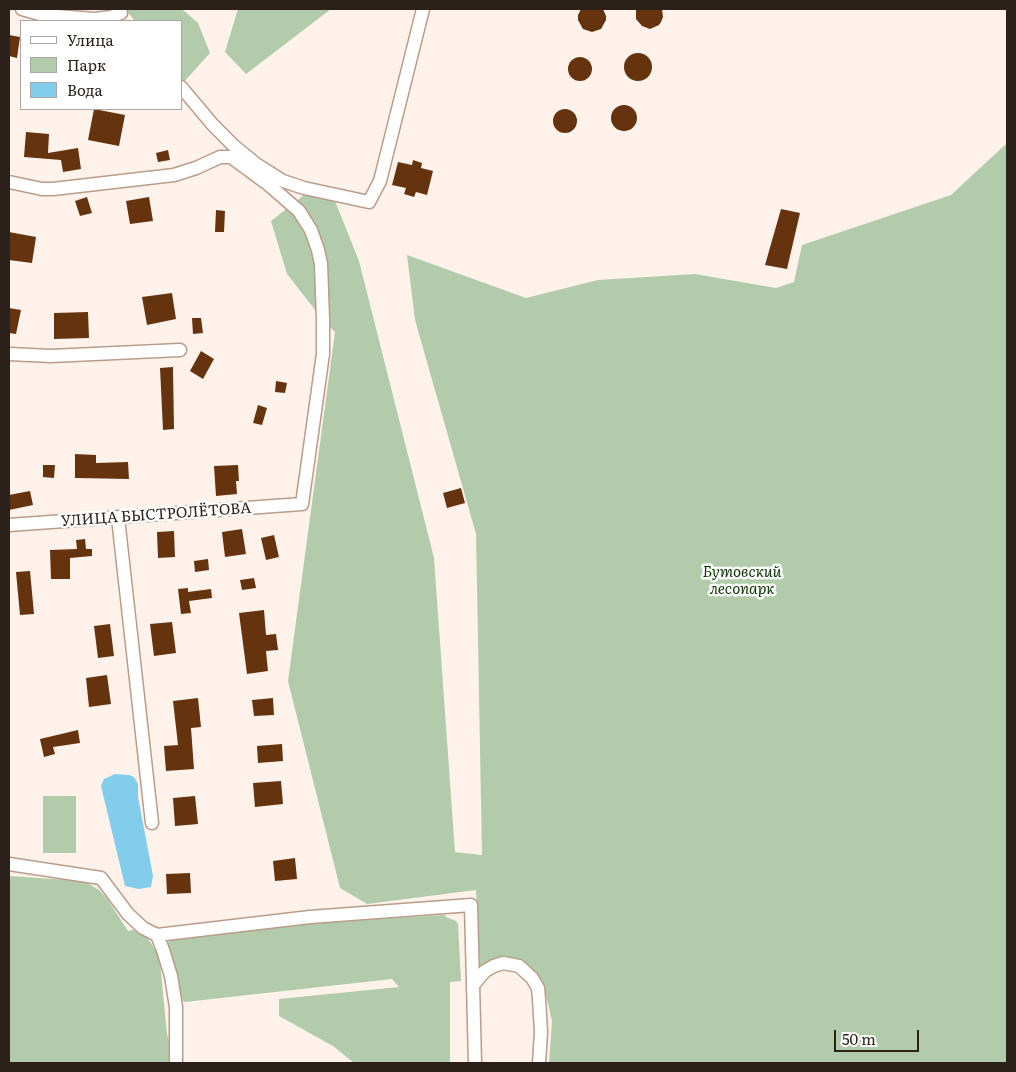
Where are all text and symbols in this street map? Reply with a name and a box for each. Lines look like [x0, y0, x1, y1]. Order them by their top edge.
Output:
legend [20, 20, 182, 110]
text: Улица [67, 28, 114, 51]
text: Парк [67, 53, 106, 76]
text: Вода [67, 78, 103, 101]
street label: УЛИЦА БЫСТРОЛЁТОВА [60, 499, 252, 531]
park label: Бутовский лесопарк [703, 564, 781, 599]
scale bar [836, 1020, 921, 1052]
text: 50 m [842, 1027, 876, 1050]

